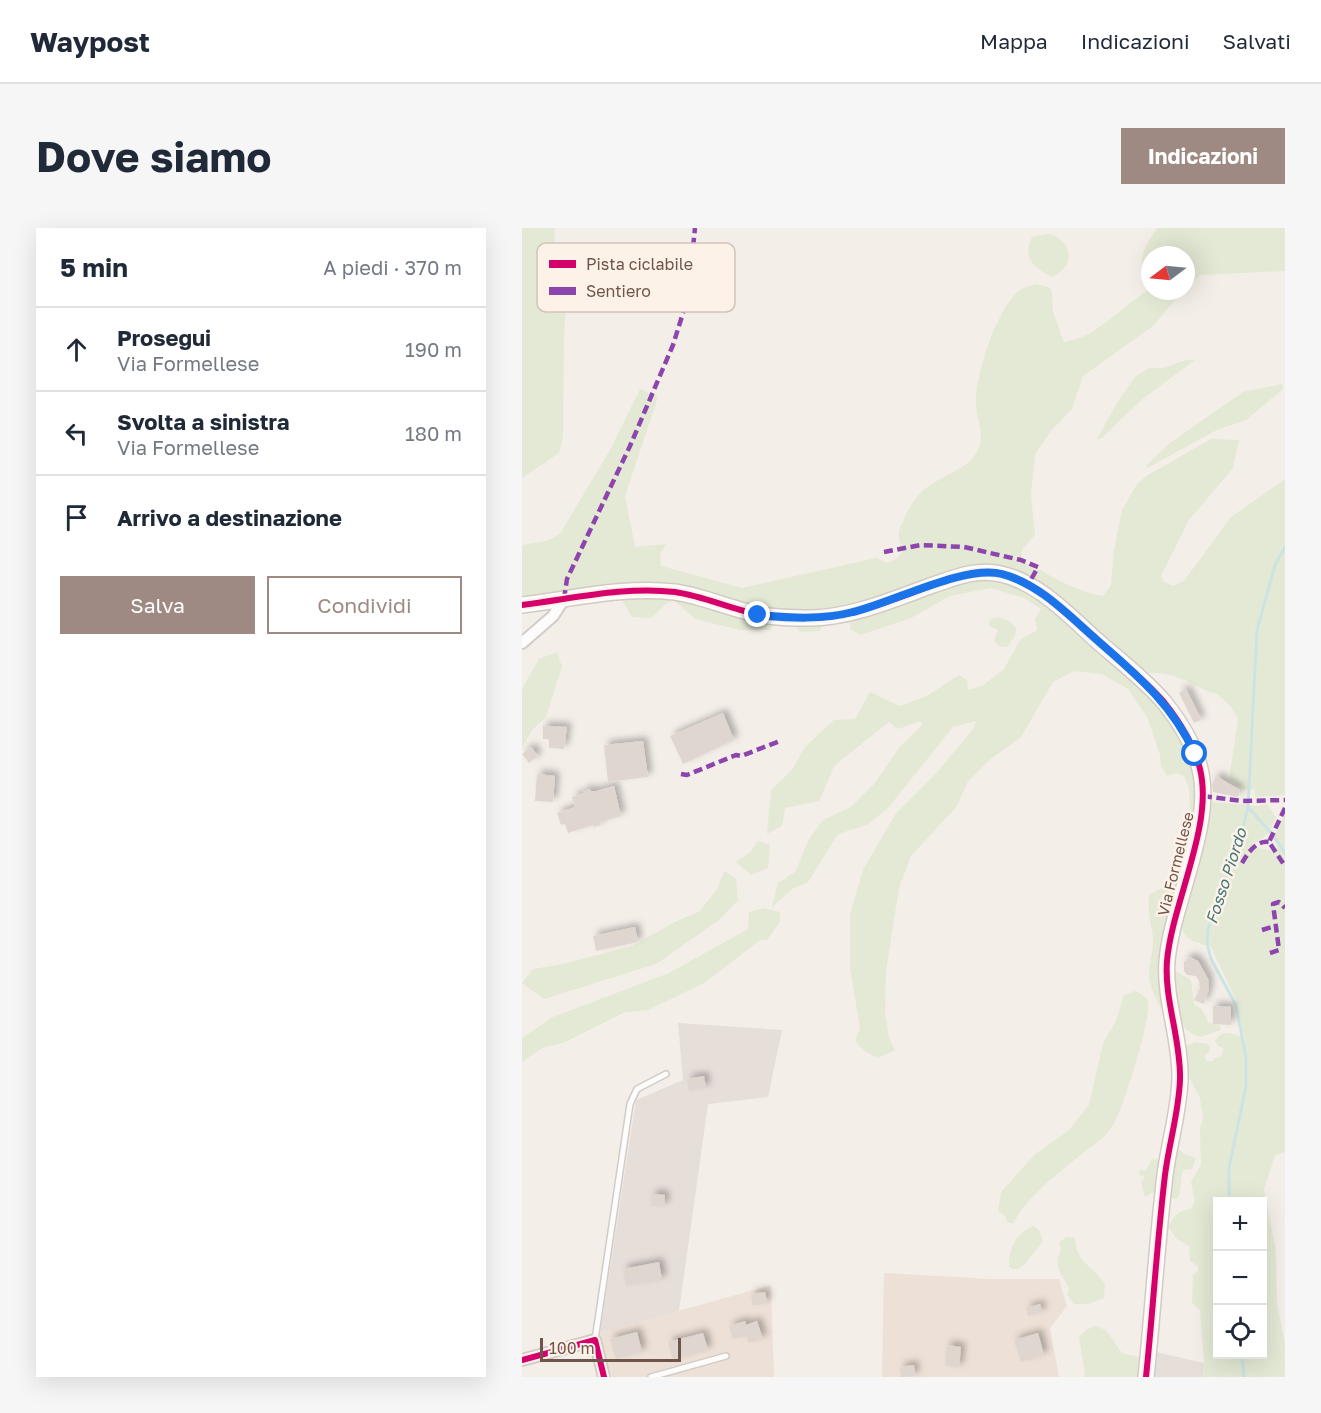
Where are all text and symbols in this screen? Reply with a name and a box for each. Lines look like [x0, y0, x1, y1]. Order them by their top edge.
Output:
text: Waypost [30, 25, 150, 58]
text: Mappa [980, 28, 1048, 54]
text: Indicazioni [1081, 28, 1190, 54]
text: Salvati [1223, 28, 1291, 54]
button: Indicazioni [1121, 128, 1285, 184]
text: Dove siamo [36, 131, 271, 181]
legend [537, 243, 735, 312]
north arrow [1141, 246, 1195, 300]
text: 5 min [60, 252, 128, 283]
text: Pista ciclabile [586, 254, 693, 274]
text: A piedi · 370 m [323, 255, 462, 279]
text: Sentiero [586, 281, 651, 301]
text: Prosegui [117, 324, 211, 351]
icon: ahead [60, 333, 93, 366]
text: 190 m [405, 337, 462, 361]
text: Via Formellese [117, 351, 259, 375]
text: Svolta a sinistra [117, 408, 289, 435]
icon: left [60, 417, 93, 450]
text: 180 m [405, 421, 462, 445]
text: Via Formellese [117, 435, 259, 459]
icon: arrive [60, 501, 93, 534]
text: Arrivo a destinazione [117, 504, 342, 531]
button: Salva [60, 576, 255, 634]
button: Condividi [267, 576, 462, 634]
route end [744, 601, 770, 627]
route start [1181, 740, 1207, 766]
street label: Via Formellese [1153, 810, 1197, 918]
water label: Fosso Piordo [1201, 824, 1251, 926]
map controls [1213, 1197, 1267, 1359]
button: + [1213, 1197, 1267, 1251]
button: − [1213, 1251, 1267, 1305]
button: locate [1213, 1305, 1267, 1359]
scale bar [540, 1335, 681, 1362]
text: 100 m [549, 1338, 595, 1358]

